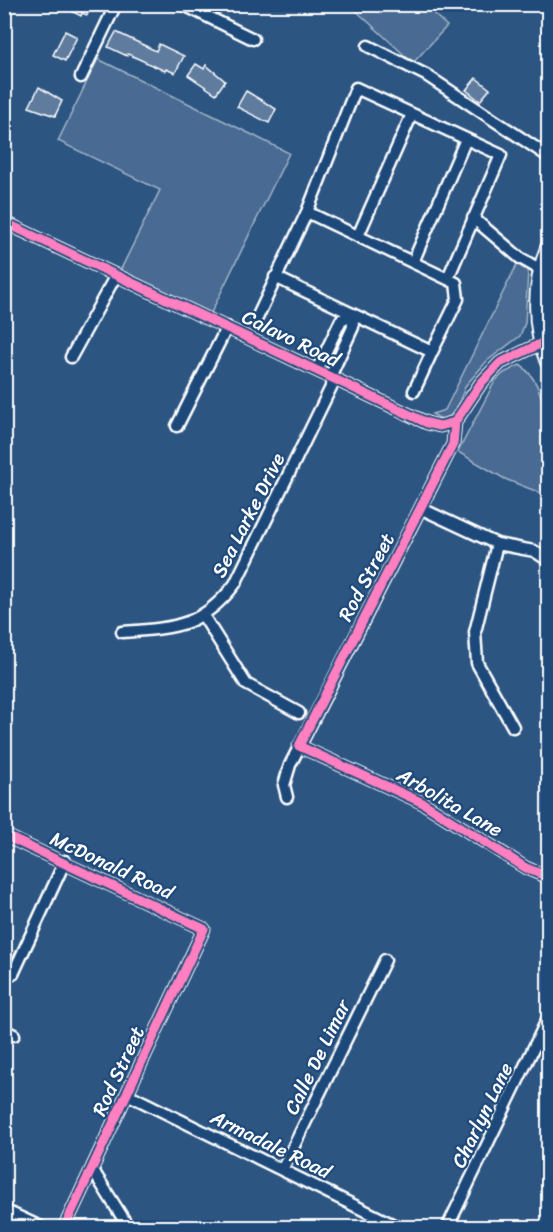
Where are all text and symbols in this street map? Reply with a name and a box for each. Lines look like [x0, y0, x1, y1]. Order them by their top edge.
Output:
street label: Calavo Road [236, 300, 347, 378]
street label: Sea Larke Drive [202, 446, 295, 584]
street label: Rod Street [328, 526, 405, 628]
street label: Arbolita Lane [389, 757, 509, 847]
street label: McDonald Road [44, 821, 181, 910]
street label: Calle De Limar [274, 992, 361, 1121]
street label: Rod Street [82, 1020, 155, 1122]
street label: Charlyn Lane [442, 1056, 523, 1174]
street label: Armadale Road [203, 1100, 339, 1189]

